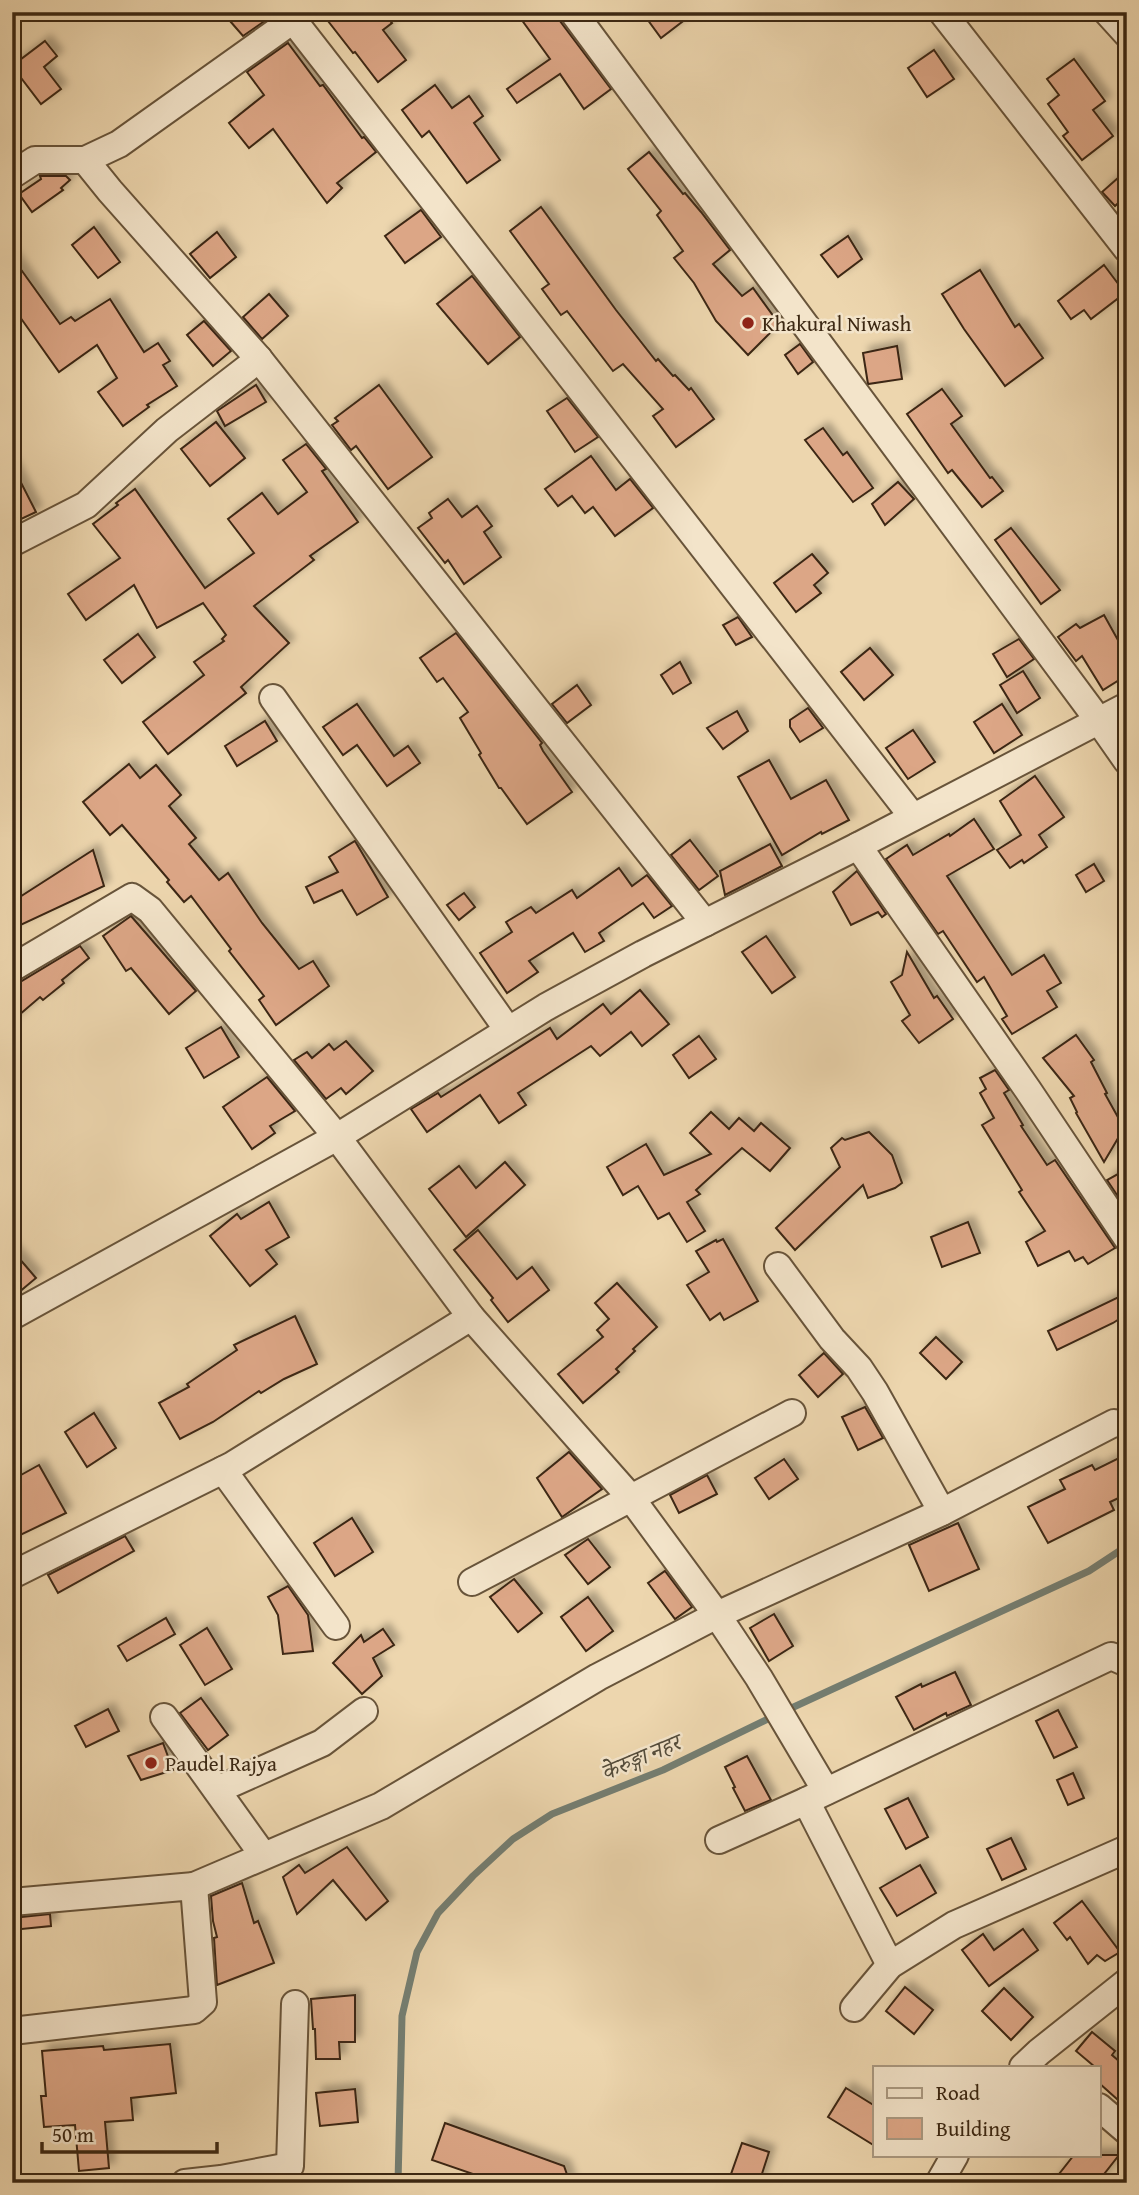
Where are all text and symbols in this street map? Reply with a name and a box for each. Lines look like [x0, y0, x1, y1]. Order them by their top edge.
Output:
place label: Khakural Niwash [762, 308, 912, 339]
marker: Khakural Niwash [740, 315, 756, 331]
water label: केेरुङ्गा नहर [595, 1724, 689, 1788]
place label: Paudel Rajya [165, 1748, 277, 1779]
marker: Paudel Rajya [143, 1755, 159, 1771]
legend [873, 2066, 1100, 2156]
text: Road [936, 2077, 981, 2108]
scale bar [42, 2111, 217, 2155]
text: Building [936, 2113, 1011, 2144]
text: 50 m [52, 2119, 94, 2150]

